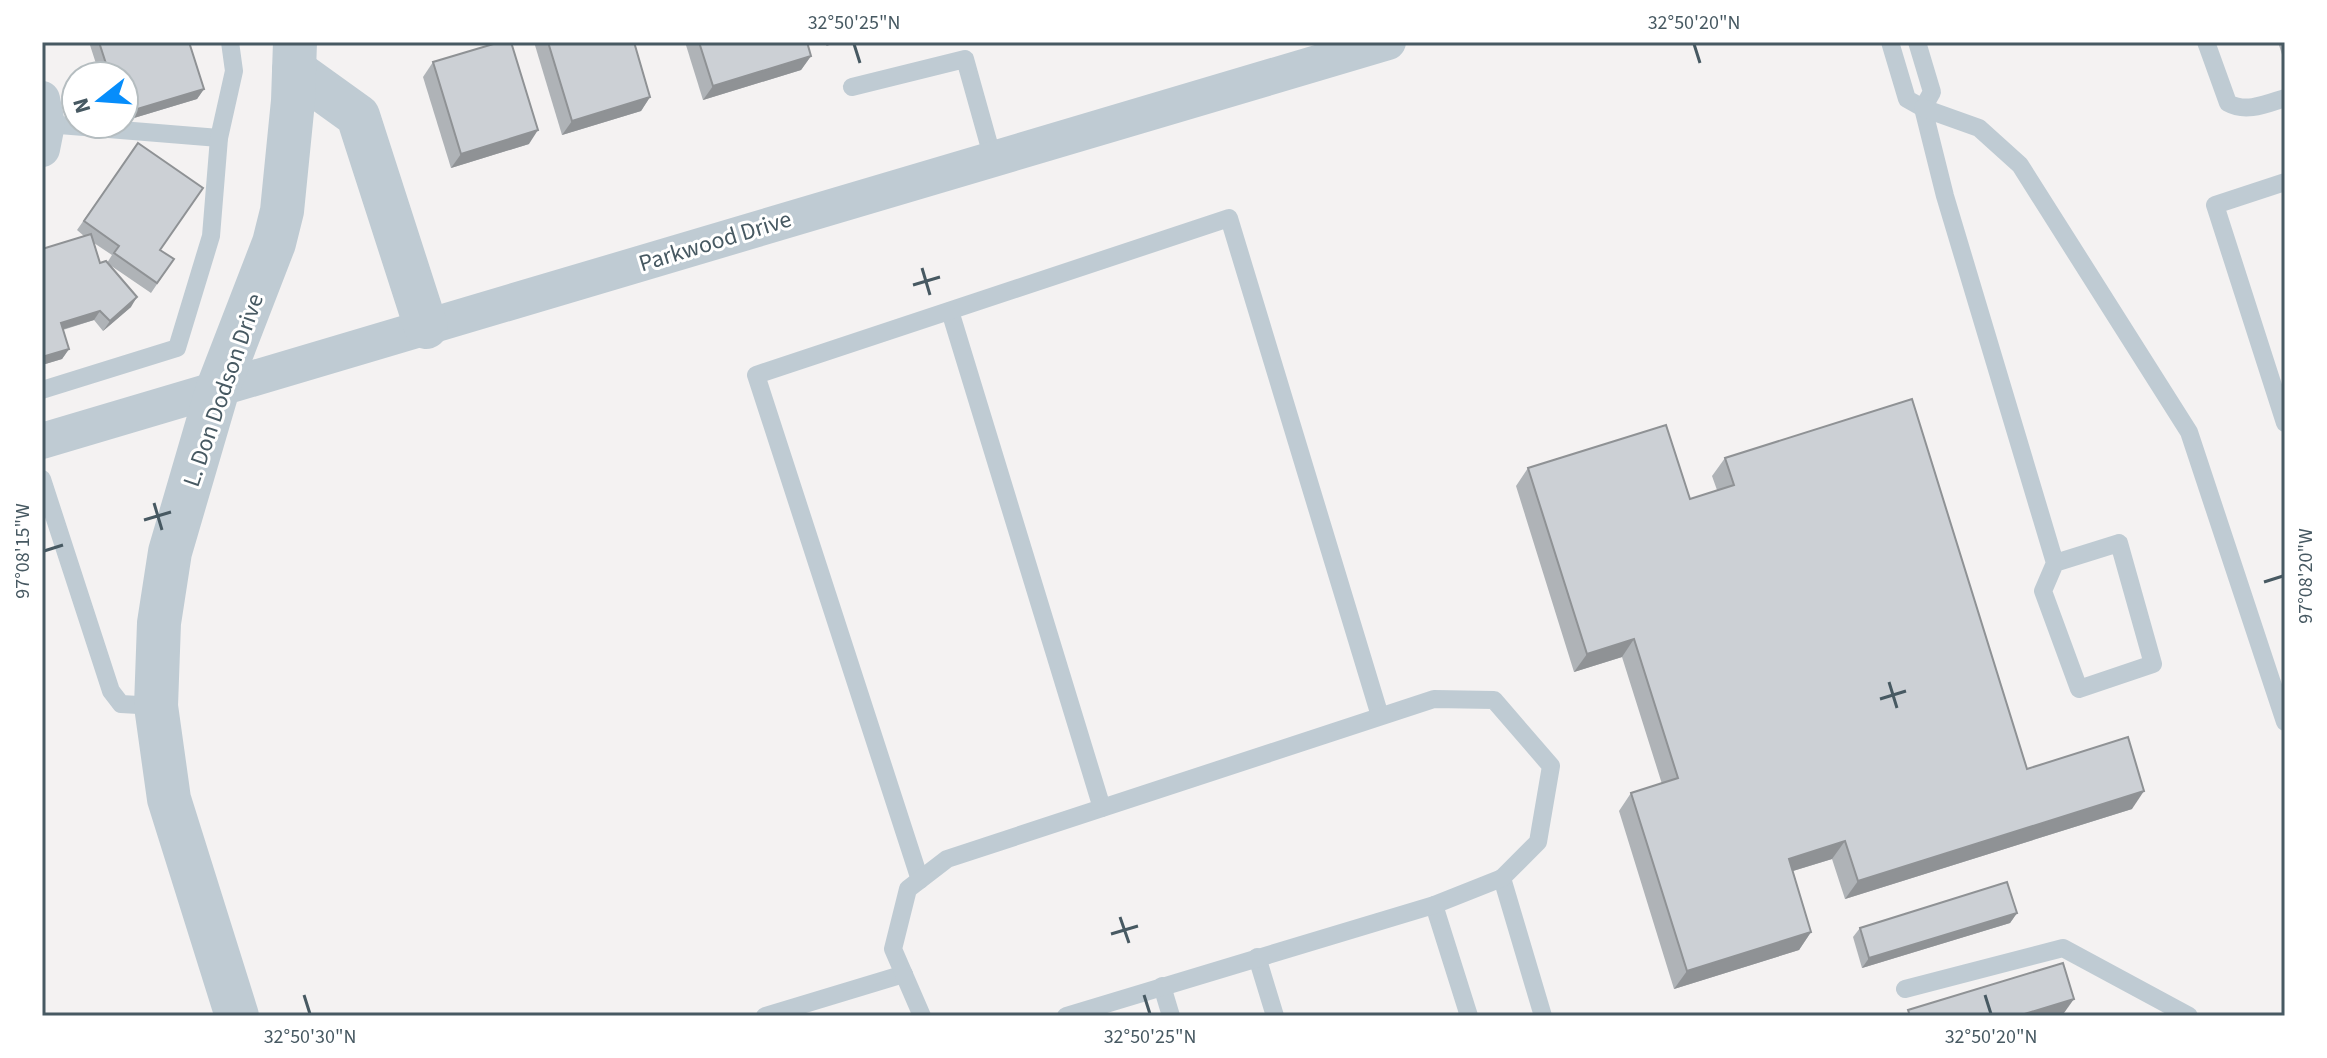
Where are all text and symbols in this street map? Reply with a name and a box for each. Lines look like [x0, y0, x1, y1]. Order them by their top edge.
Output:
text: 32°50'25"N [808, 9, 900, 37]
text: 32°50'20"N [1648, 9, 1740, 37]
north arrow [60, 60, 140, 140]
text: N [64, 94, 99, 117]
street label: Parkwood Drive [634, 202, 796, 281]
street label: L. Don Dodson Drive [174, 289, 273, 491]
text: 97°08'15"W [9, 503, 37, 599]
text: 97°08'20"W [2292, 528, 2320, 624]
text: 32°50'30"N [264, 1023, 356, 1051]
text: 32°50'25"N [1104, 1023, 1196, 1051]
text: 32°50'20"N [1945, 1023, 2037, 1051]

